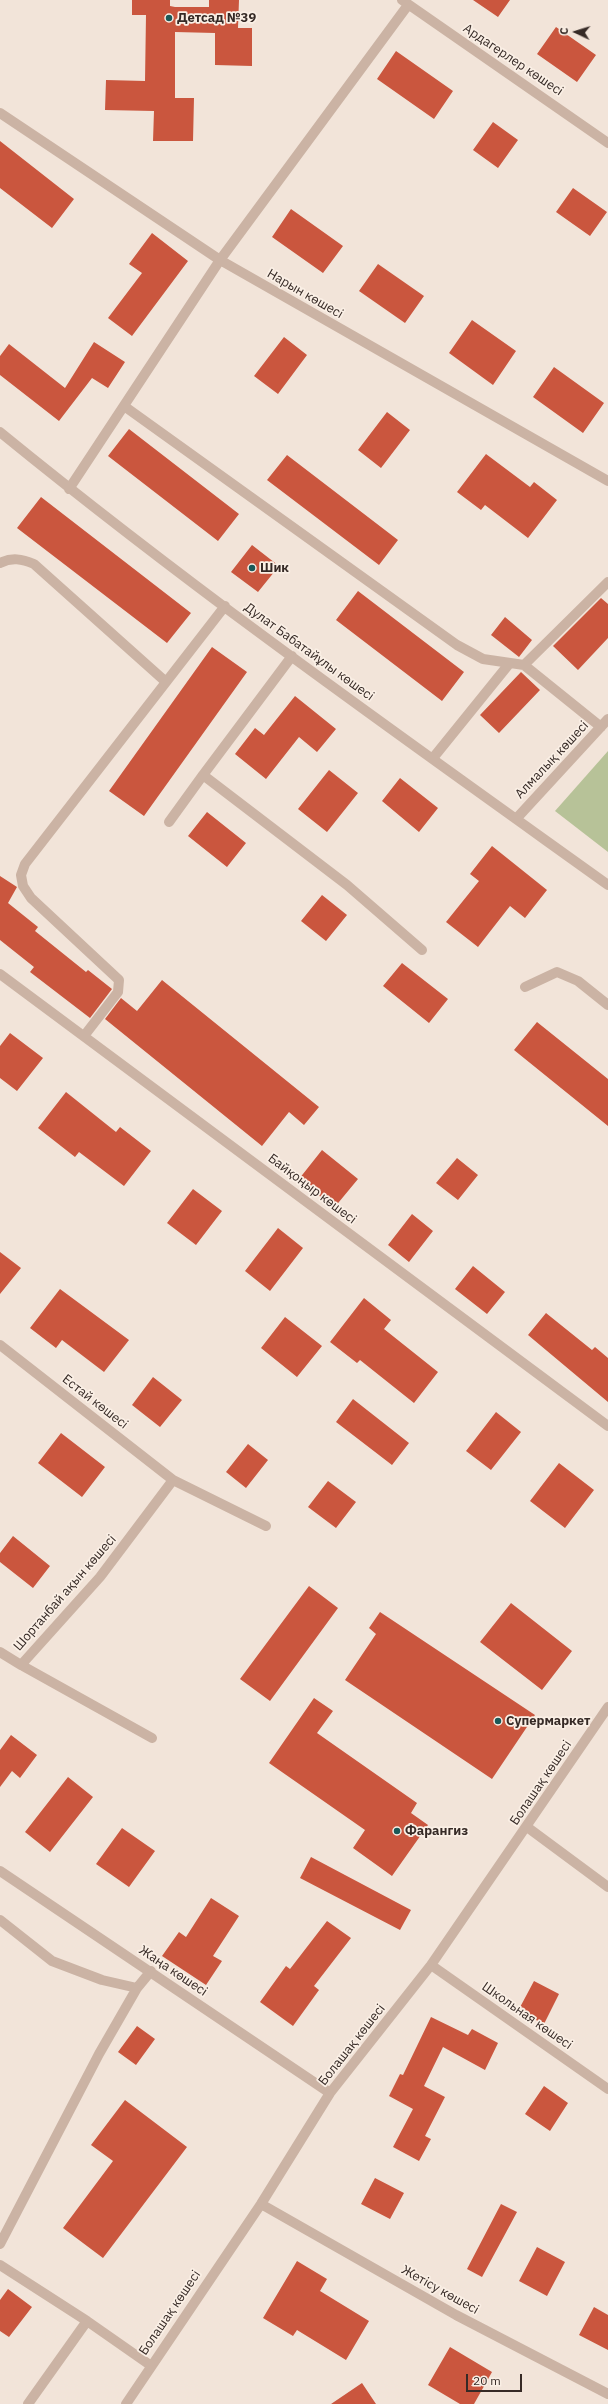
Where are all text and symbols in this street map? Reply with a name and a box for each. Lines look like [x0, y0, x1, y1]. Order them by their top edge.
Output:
place label: Детсад №39 [177, 10, 256, 26]
north arrow [556, 12, 596, 52]
marker: Детсад №39 [164, 13, 174, 23]
street label: Ардагерлер көшесі [460, 21, 566, 99]
text: С [557, 27, 571, 35]
street label: Нарын көшесі [264, 266, 346, 322]
place label: Шик [260, 560, 289, 576]
marker: Шик [247, 563, 257, 573]
street label: Дулат Бабатайұлы көшесі [241, 600, 377, 704]
street label: Алмалық көшесі [512, 718, 592, 802]
street label: Байқоңыр көшесі [265, 1151, 359, 1227]
street label: Естай көшесі [59, 1371, 131, 1433]
street label: Шортанбай ақын көшесі [10, 1532, 120, 1654]
place label: Супермаркет [506, 1713, 590, 1729]
marker: Супермаркет [493, 1716, 503, 1726]
street label: Болашақ көшесі [507, 1738, 575, 1828]
place label: Фарангиз [405, 1823, 468, 1839]
marker: Фарангиз [392, 1826, 402, 1836]
street label: Жаңа көшесі [136, 1942, 210, 2000]
street label: Школьная көшесі [479, 1979, 575, 2053]
street label: Болашақ көшесі [315, 2001, 389, 2089]
street label: Жетісу көшесі [398, 2262, 482, 2318]
street label: Болашақ көшесі [136, 2268, 204, 2358]
scale bar [468, 2366, 524, 2392]
text: 20 m [473, 2373, 501, 2388]

